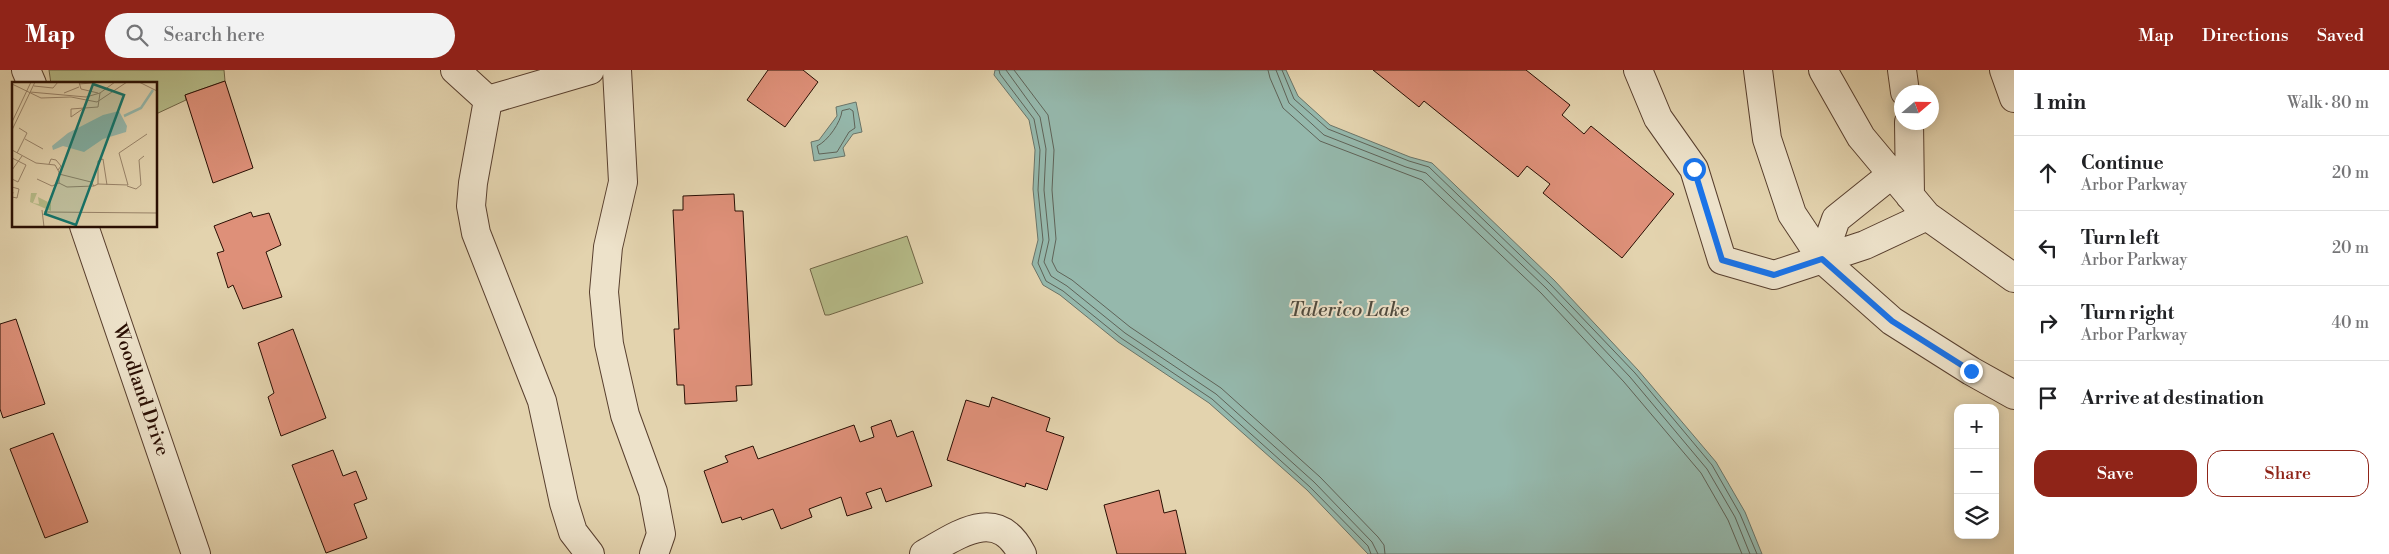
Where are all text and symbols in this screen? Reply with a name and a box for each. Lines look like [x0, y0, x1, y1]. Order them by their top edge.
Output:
search box [105, 13, 455, 58]
text: Map [25, 20, 75, 50]
icon: search [123, 21, 151, 49]
text: Search here [163, 23, 265, 47]
text: Map [2138, 24, 2174, 47]
text: Directions [2202, 24, 2289, 47]
text: Saved [2317, 24, 2364, 47]
inset map [12, 82, 158, 228]
north arrow [1894, 85, 1939, 130]
text: 1 min [2034, 90, 2086, 116]
text: Walk · 80 m [2287, 93, 2369, 113]
text: Continue [2081, 151, 2164, 175]
route start [1683, 158, 1706, 181]
icon: ahead [2034, 159, 2062, 187]
text: 20 m [2332, 163, 2369, 183]
text: Arbor Parkway [2081, 175, 2187, 195]
text: Turn left [2081, 226, 2160, 250]
icon: left [2034, 234, 2062, 262]
text: 20 m [2332, 238, 2369, 258]
text: Arbor Parkway [2081, 250, 2187, 270]
water label: Talerico Lake [1289, 298, 1410, 323]
text: Turn right [2081, 301, 2174, 325]
icon: right [2034, 309, 2062, 337]
text: 40 m [2332, 313, 2369, 333]
street label: Woodland Drive [107, 320, 175, 459]
text: Arbor Parkway [2081, 325, 2187, 345]
route end [1960, 360, 1983, 383]
icon: arrive [2034, 384, 2062, 412]
text: Arrive at destination [2081, 386, 2264, 410]
map controls [1954, 404, 1999, 539]
button: + [1954, 404, 1999, 449]
button: − [1954, 449, 1999, 494]
button: Save [2034, 450, 2197, 497]
button: Share [2207, 450, 2369, 497]
button: layers [1954, 494, 1999, 539]

